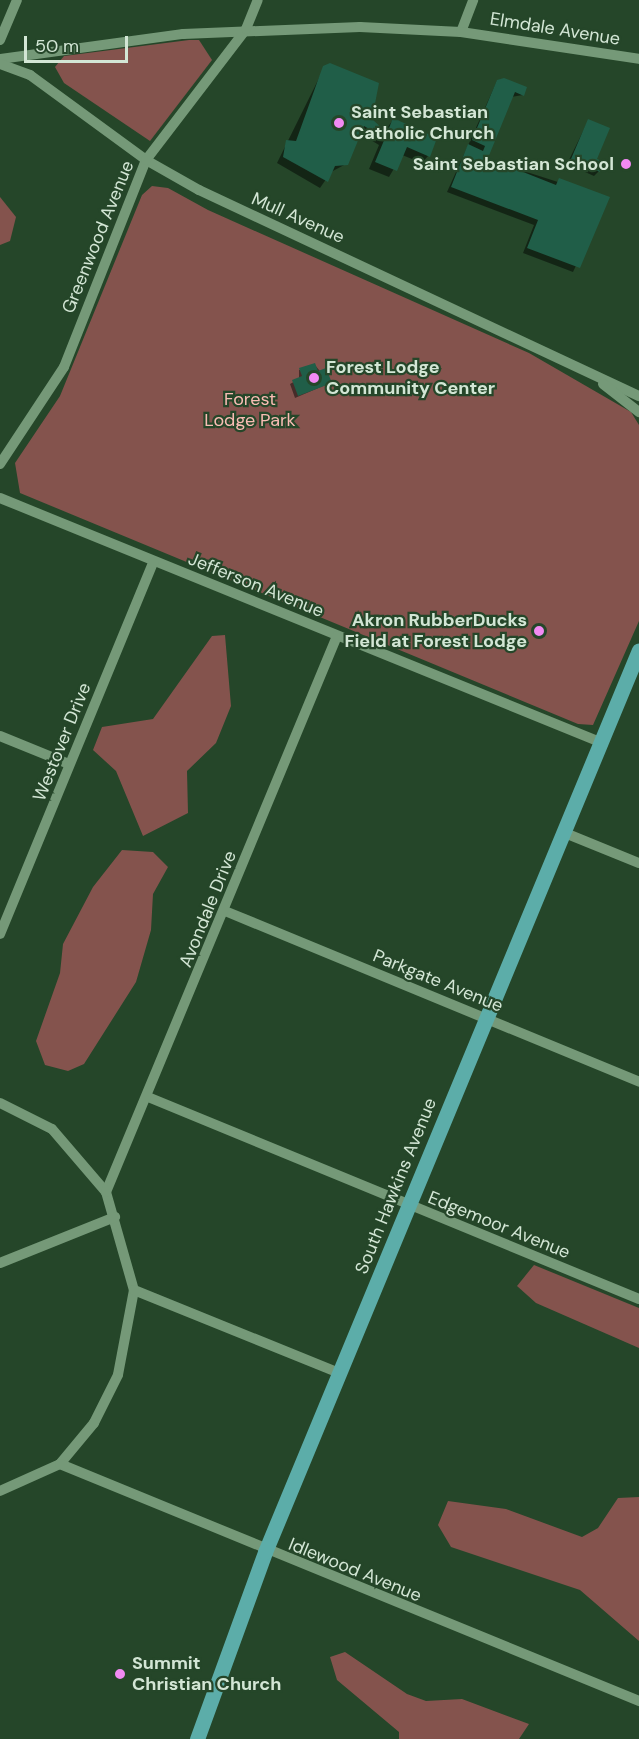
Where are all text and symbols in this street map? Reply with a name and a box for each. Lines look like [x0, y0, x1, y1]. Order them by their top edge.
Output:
street label: Elmdale Avenue [488, 8, 622, 50]
scale bar [27, 24, 130, 62]
text: 50 m [35, 34, 79, 58]
place label: Saint Sebastian Catholic Church [351, 102, 494, 144]
marker: Saint Sebastian Catholic Church [332, 116, 346, 130]
place label: Saint Sebastian School [413, 153, 614, 175]
marker: Saint Sebastian School [619, 157, 633, 171]
street label: Greenwood Avenue [58, 158, 138, 316]
street label: Mull Avenue [248, 188, 348, 248]
place label: Forest Lodge Community Center [326, 357, 495, 400]
marker: Forest Lodge Community Center [307, 371, 321, 385]
park label: Forest Lodge Park [204, 389, 296, 432]
street label: Jefferson Avenue [185, 548, 327, 622]
place label: Akron RubberDucks Field at Forest Lodge [344, 610, 527, 652]
marker: Akron RubberDucks Field at Forest Lodge [532, 624, 546, 638]
street label: Westover Drive [28, 680, 96, 804]
street label: Avondale Drive [175, 848, 241, 970]
street label: Parkgate Avenue [370, 945, 506, 1017]
street label: South Hawkins Avenue [351, 1095, 441, 1277]
street label: Edgemoor Avenue [425, 1187, 573, 1263]
street label: Idlewood Avenue [285, 1534, 425, 1606]
place label: Summit Christian Church [132, 1653, 281, 1696]
marker: Summit Christian Church [113, 1667, 127, 1681]

